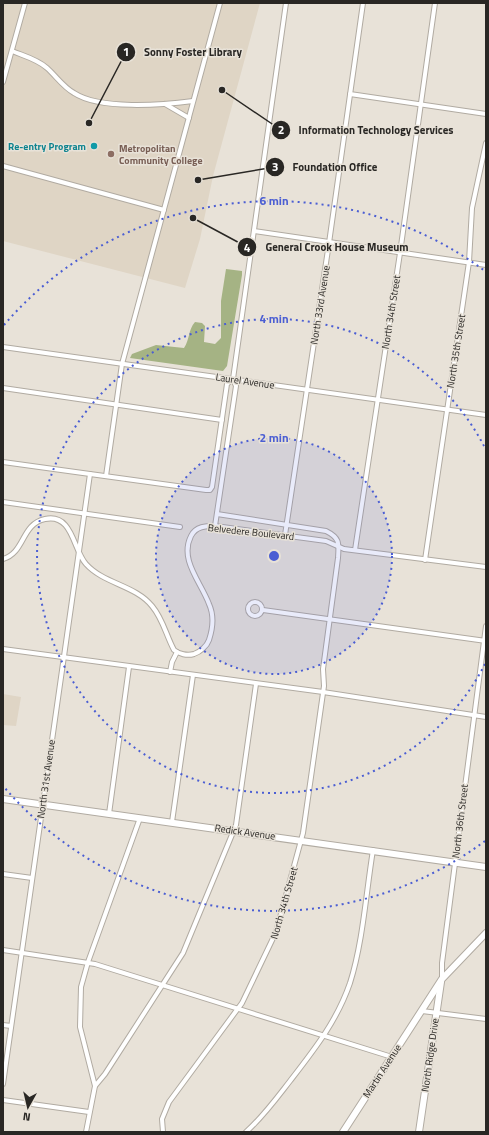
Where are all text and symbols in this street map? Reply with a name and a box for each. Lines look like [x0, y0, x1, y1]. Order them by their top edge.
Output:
callout: Sonny Foster Library [116, 40, 250, 63]
text: 1 [123, 42, 129, 61]
text: Sonny Foster Library [144, 44, 243, 60]
callout: Information Technology Services [271, 118, 462, 141]
text: 2 [278, 120, 284, 139]
text: Information Technology Services [299, 122, 453, 138]
place label: Re-entry Program [8, 139, 86, 154]
marker: Re-entry Program [89, 141, 99, 151]
place label: Metropolitan Community College [119, 141, 203, 168]
marker: Metropolitan Community College [106, 149, 116, 159]
callout: Foundation Office [265, 156, 386, 179]
text: 3 [272, 157, 278, 176]
text: Foundation Office [293, 159, 378, 175]
text: 6 min [259, 191, 289, 210]
callout: General Crook House Museum [237, 236, 417, 259]
text: 4 [244, 238, 251, 257]
text: General Crook House Museum [265, 239, 409, 255]
street label: North 33rd Avenue [306, 264, 334, 346]
street label: North 34th Street [378, 274, 404, 350]
text: 4 min [259, 309, 289, 328]
street label: North 35th Street [443, 313, 469, 389]
street label: Laurel Avenue [215, 369, 275, 393]
text: 2 min [259, 428, 289, 447]
street label: Belvedere Boulevard [207, 520, 295, 544]
centre of rings [267, 549, 281, 563]
street label: North 31st Avenue [33, 739, 59, 819]
street label: North 36th Street [448, 783, 472, 859]
street label: Redick Avenue [214, 820, 276, 844]
street label: North 34th Street [267, 865, 302, 941]
street label: North Ridge Drive [417, 1017, 443, 1093]
street label: Martin Avenue [359, 1041, 405, 1101]
north arrow [8, 1087, 48, 1127]
text: N [22, 1108, 31, 1125]

